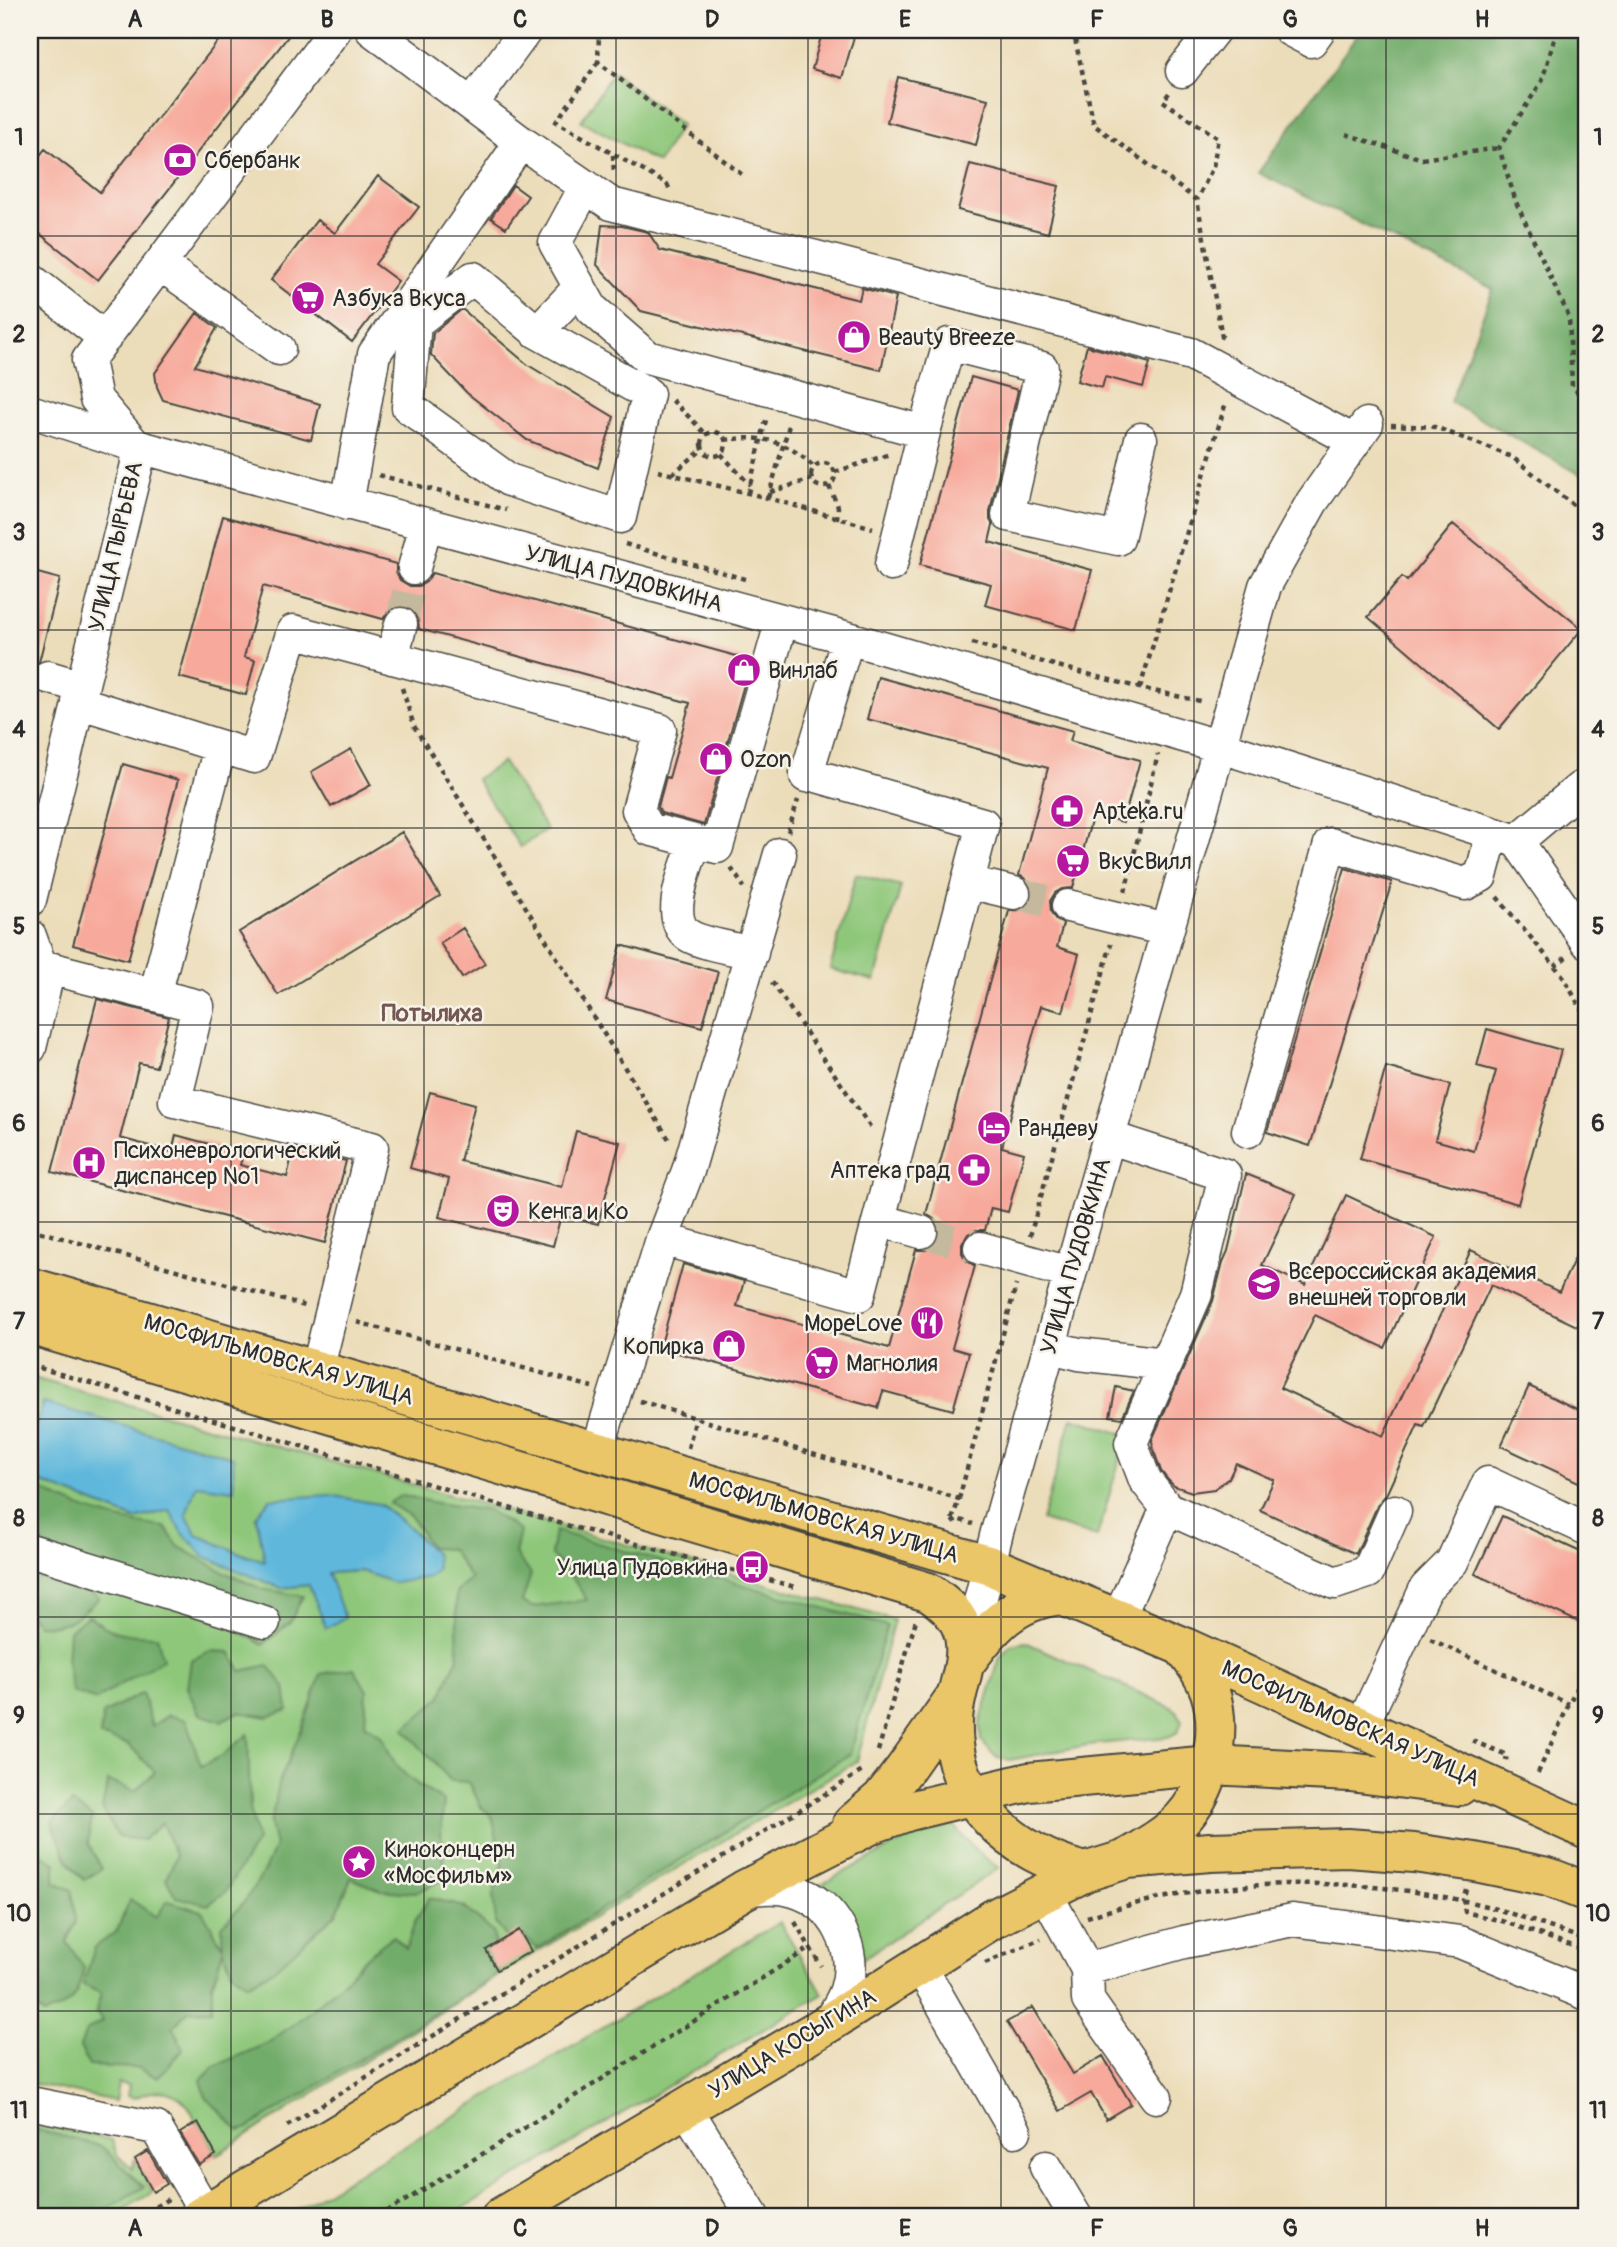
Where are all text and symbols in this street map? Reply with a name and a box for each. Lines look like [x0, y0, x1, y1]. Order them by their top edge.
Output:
text: A [128, 5, 143, 34]
text: B [320, 5, 334, 34]
text: C [513, 5, 527, 34]
text: D [705, 5, 719, 34]
text: E [899, 5, 911, 34]
text: F [1090, 5, 1104, 34]
text: G [1282, 5, 1298, 34]
text: H [1475, 5, 1489, 34]
text: 1 [15, 123, 24, 152]
text: 1 [1594, 123, 1603, 152]
bank icon: Сбербанк [161, 141, 199, 179]
place label: Сбербанк [204, 146, 301, 175]
supermarket icon: Азбука Вкуса [289, 279, 327, 317]
place label: Азбука Вкуса [332, 284, 466, 313]
shop icon: Beauty Breeze [835, 318, 873, 356]
text: 2 [13, 320, 26, 349]
text: 2 [1592, 320, 1605, 349]
place label: Beauty Breeze [878, 323, 1016, 352]
street label: УЛИЦА ПЫРЬЕВА [82, 458, 149, 634]
text: 3 [13, 518, 25, 547]
text: 3 [1592, 518, 1604, 547]
street label: УЛИЦА ПУДОВКИНА [522, 538, 726, 619]
shop icon: Винлаб [725, 651, 763, 689]
place label: Винлаб [768, 656, 838, 685]
text: 4 [12, 715, 26, 744]
text: 4 [1591, 715, 1605, 744]
shop icon: Ozon [697, 740, 735, 778]
place label: Ozon [740, 745, 792, 774]
pharmacy icon: Apteka.ru [1048, 792, 1086, 830]
place label: Apteka.ru [1092, 797, 1184, 826]
supermarket icon: ВкусВилл [1054, 842, 1092, 880]
place label: ВкусВилл [1098, 847, 1192, 876]
text: 5 [13, 912, 25, 941]
text: 5 [1592, 912, 1604, 941]
district label: Потылиха [381, 999, 483, 1028]
text: 6 [12, 1109, 26, 1138]
hotel icon: Рандеву [975, 1109, 1013, 1147]
text: 6 [1591, 1109, 1605, 1138]
place label: Рандеву [1018, 1114, 1098, 1143]
place label: Психоневрологический диспансер №1 [114, 1136, 341, 1191]
hospital icon: Психоневрологический диспансер №1 [70, 1144, 108, 1182]
pharmacy icon: Аптека град [955, 1151, 993, 1189]
street label: УЛИЦА ПУДОВКИНА [1034, 1154, 1117, 1358]
place label: Аптека град [830, 1156, 950, 1185]
theatre icon: Кенга и Ко [484, 1192, 522, 1230]
place label: Кенга и Ко [528, 1197, 628, 1226]
place label: Всероссийская академия внешней торговли [1288, 1257, 1537, 1312]
school or university icon: Всероссийская академия внешней торговли [1245, 1265, 1283, 1303]
restaurant icon: МореLove [908, 1304, 946, 1342]
text: 7 [13, 1307, 26, 1336]
street label: МОСФИЛЬМОВСКАЯ УЛИЦА [140, 1307, 417, 1412]
text: 7 [1592, 1307, 1605, 1336]
place label: МореLove [804, 1309, 903, 1338]
shop icon: Копирка [710, 1327, 748, 1365]
place label: Копирка [623, 1332, 704, 1361]
supermarket icon: Магнолия [803, 1344, 841, 1382]
place label: Магнолия [846, 1349, 938, 1378]
street label: МОСФИЛЬМОВСКАЯ УЛИЦА [685, 1465, 962, 1570]
text: 8 [13, 1504, 25, 1533]
text: 8 [1592, 1504, 1604, 1533]
bus stop icon: Улица Пудовкина [733, 1548, 771, 1586]
place label: Улица Пудовкина [556, 1553, 728, 1582]
street label: МОСФИЛЬМОВСКАЯ УЛИЦА [1217, 1653, 1484, 1794]
text: 9 [13, 1701, 25, 1730]
text: 9 [1592, 1701, 1604, 1730]
place label: Киноконцерн «Мосфильм» [384, 1835, 515, 1890]
place icon: Киноконцерн «Мосфильм» [340, 1843, 378, 1881]
text: 10 [7, 1899, 31, 1928]
text: 10 [1586, 1899, 1610, 1928]
street label: УЛИЦА КОСЫГИНА [703, 1982, 881, 2105]
text: 11 [10, 2096, 28, 2125]
text: 11 [1589, 2096, 1607, 2125]
text: A [128, 2214, 143, 2243]
text: B [320, 2214, 334, 2243]
text: C [513, 2214, 527, 2243]
text: D [705, 2214, 719, 2243]
text: E [899, 2214, 911, 2243]
text: F [1090, 2214, 1104, 2243]
text: G [1282, 2214, 1298, 2243]
text: H [1475, 2214, 1489, 2243]

